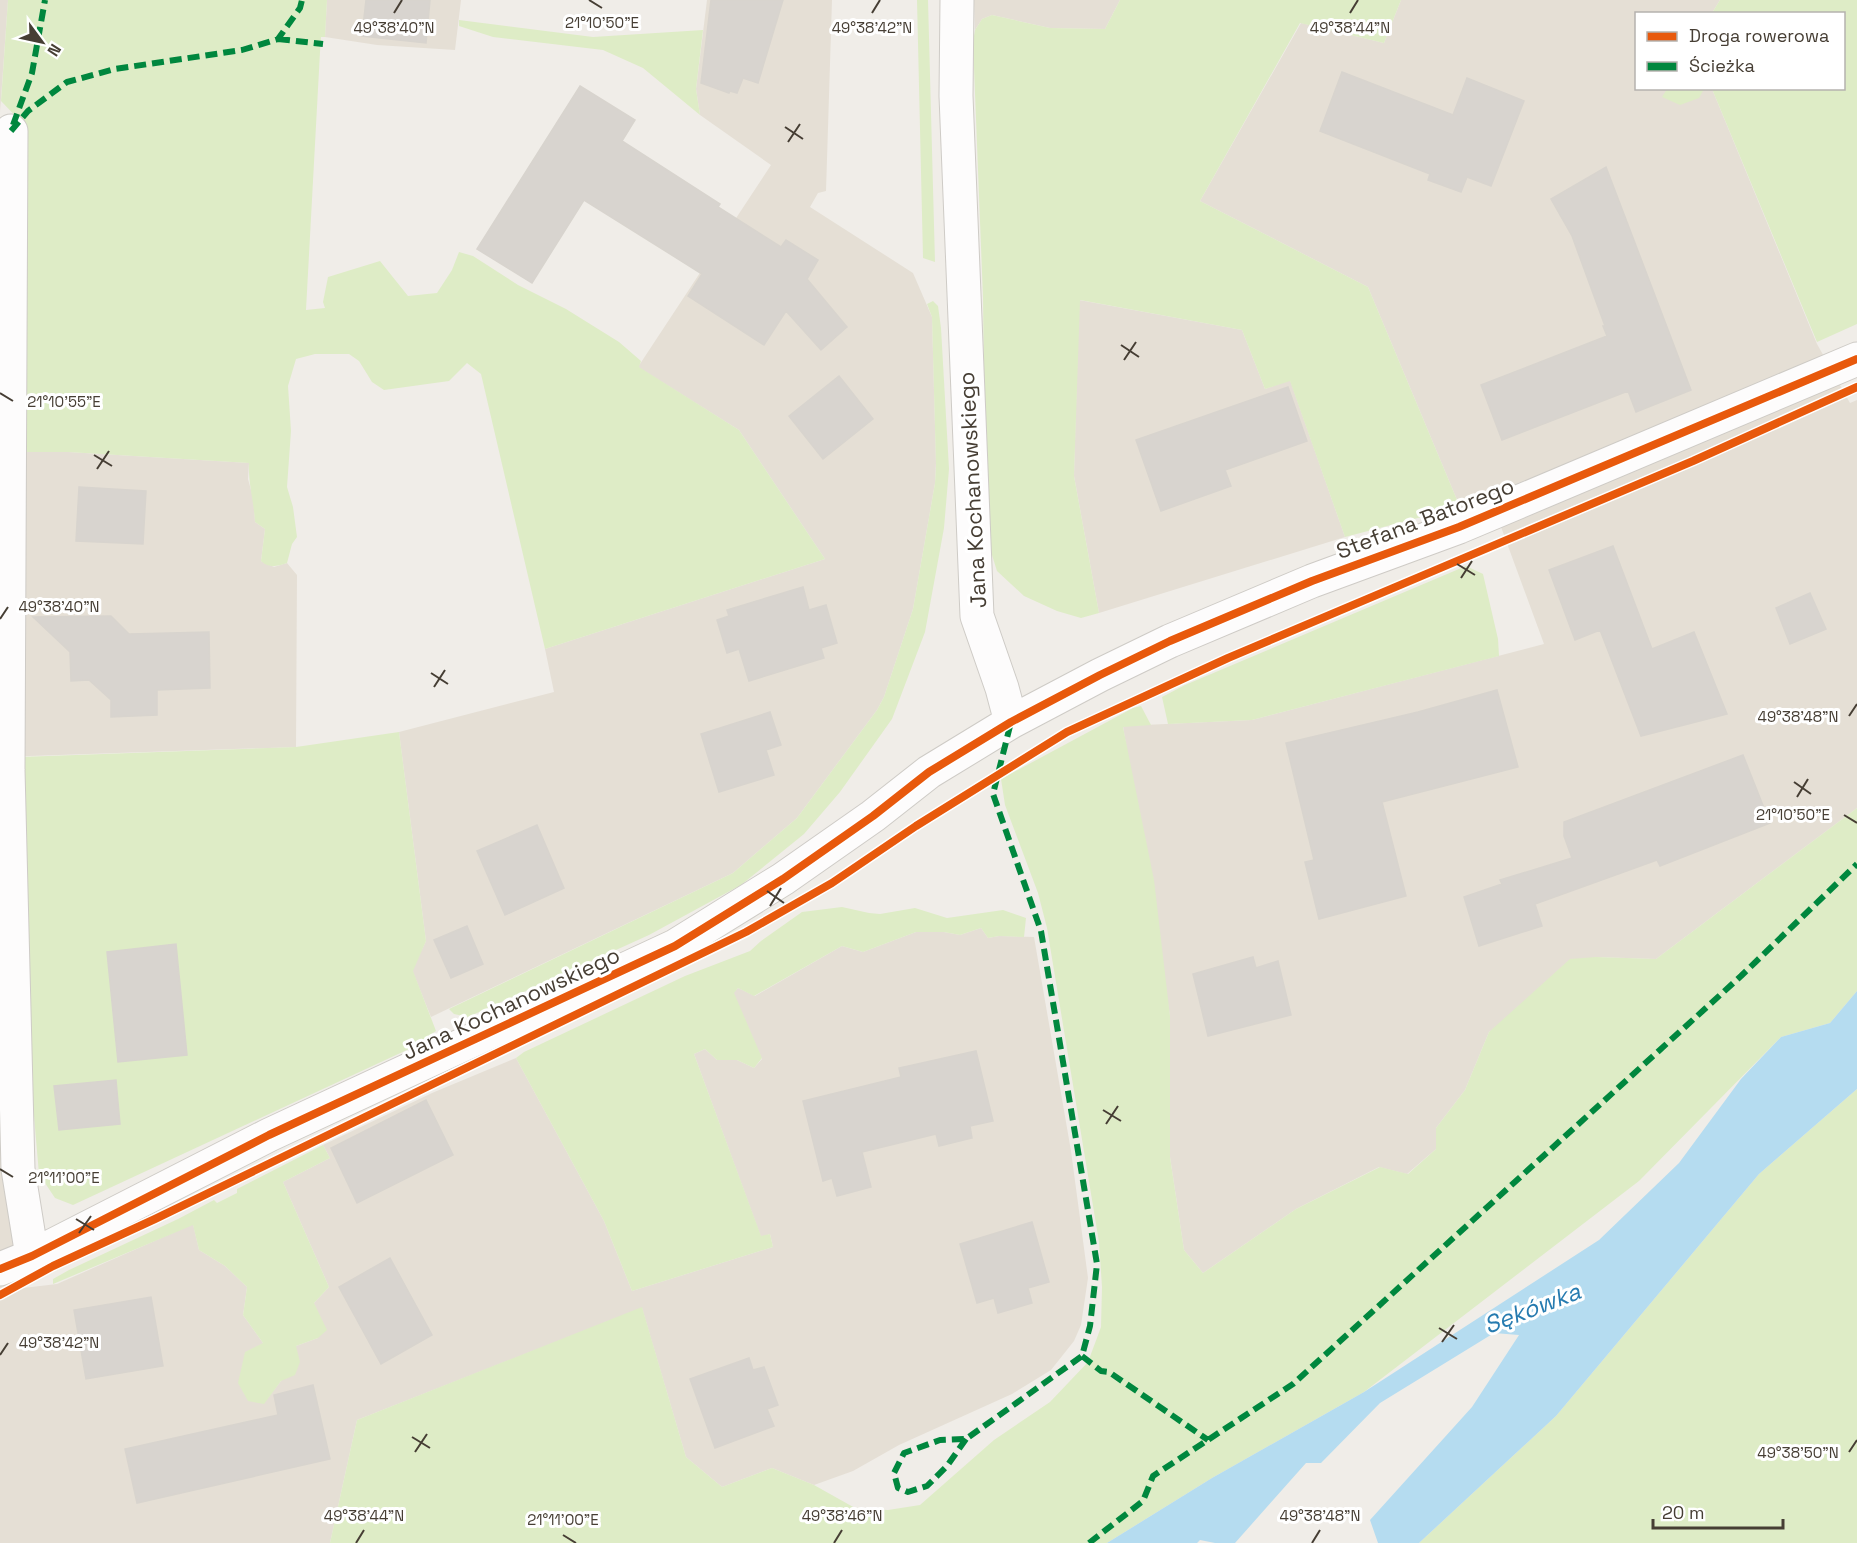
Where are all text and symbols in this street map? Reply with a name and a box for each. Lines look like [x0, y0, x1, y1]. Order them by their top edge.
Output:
north arrow [12, 12, 72, 72]
legend [1635, 12, 1845, 90]
text: 21°10'50"E [565, 13, 639, 32]
text: 49°38'40"N [353, 18, 435, 37]
text: 49°38'42"N [832, 18, 912, 37]
text: 49°38'44"N [1310, 18, 1390, 37]
text: Droga rowerowa [1689, 24, 1829, 47]
text: N [42, 40, 66, 60]
text: Ścieżka [1689, 54, 1755, 77]
street label: Jana Kochanowskiego [952, 371, 992, 609]
text: 21°10'55"E [27, 392, 101, 411]
street label: Stefana Batorego [1332, 471, 1518, 565]
text: 49°38'40"N [18, 597, 100, 616]
text: 49°38'48"N [1758, 707, 1838, 726]
text: 21°10'50"E [1756, 805, 1830, 824]
street label: Jana Kochanowskiego [398, 940, 624, 1066]
text: 21°11'00"E [28, 1168, 100, 1187]
water label: Sękówka [1479, 1275, 1585, 1341]
text: 49°38'42"N [19, 1333, 99, 1352]
text: 49°38'50"N [1757, 1443, 1839, 1462]
scale bar [1653, 1492, 1784, 1530]
text: 20 m [1662, 1501, 1705, 1524]
text: 49°38'44"N [324, 1506, 404, 1525]
text: 49°38'46"N [802, 1506, 882, 1525]
text: 49°38'48"N [1280, 1506, 1360, 1525]
text: 21°11'00"E [527, 1510, 599, 1529]

